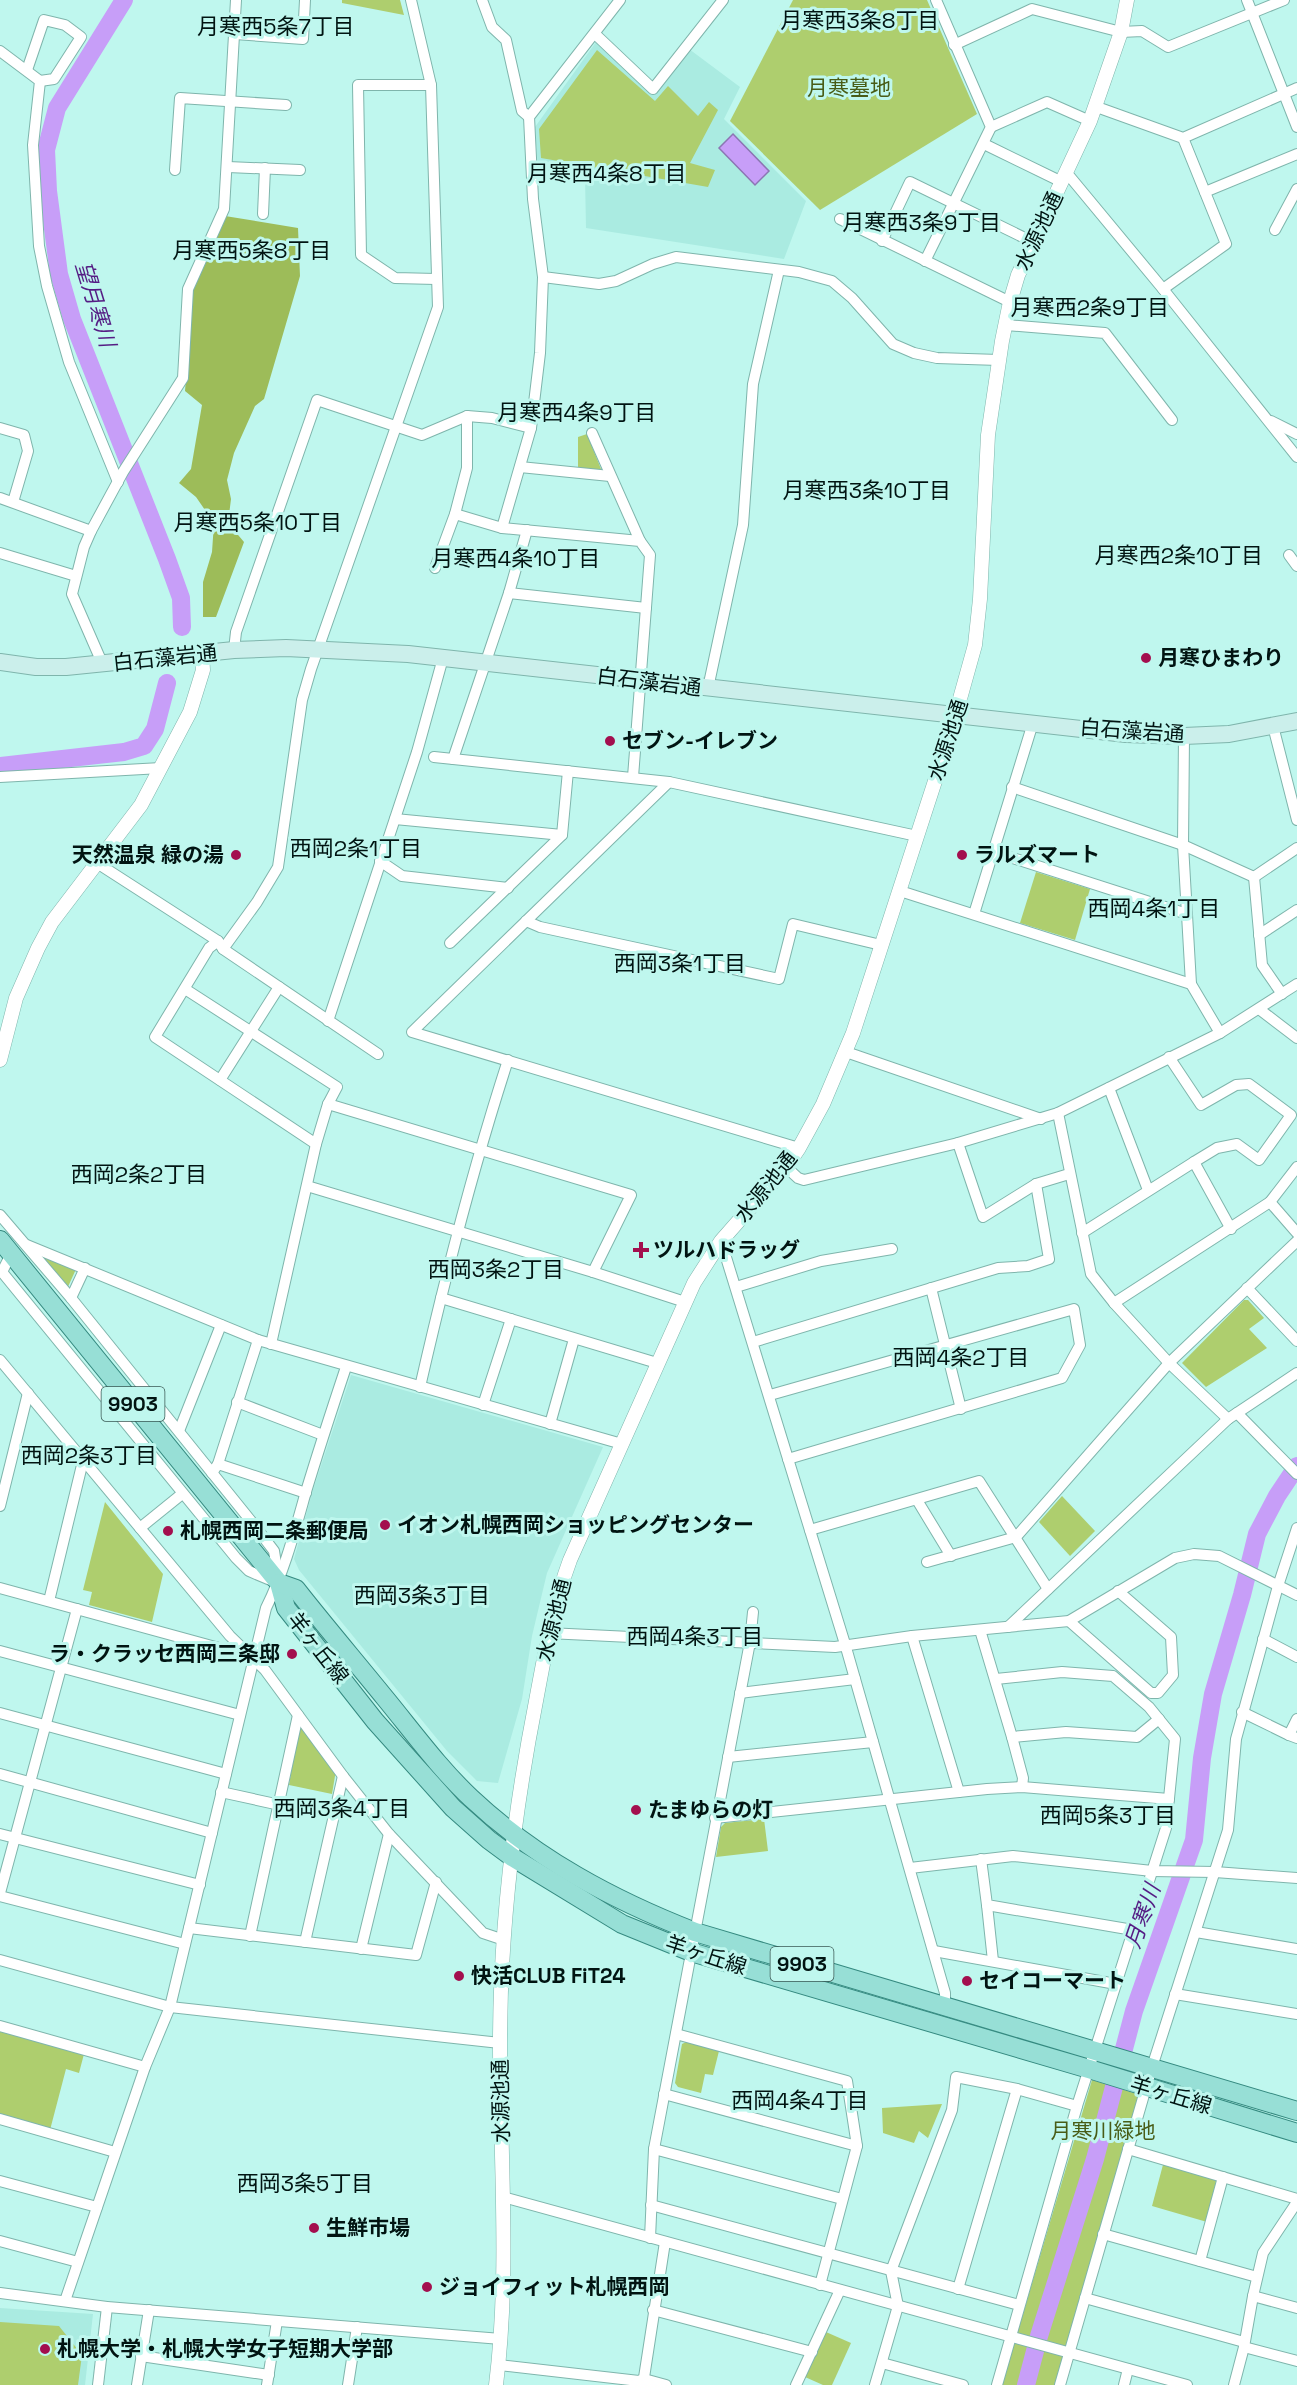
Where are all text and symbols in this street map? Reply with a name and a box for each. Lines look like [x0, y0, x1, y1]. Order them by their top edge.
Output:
district label: 月寒西3条8丁目 [781, 6, 940, 34]
district label: 月寒西5条7丁目 [197, 12, 355, 40]
park label: 月寒墓地 [807, 74, 891, 101]
district label: 月寒西4条8丁目 [527, 159, 687, 187]
street label: 水源池通 [1009, 187, 1069, 275]
district label: 月寒西3条9丁目 [843, 208, 1001, 236]
district label: 月寒西5条8丁目 [173, 236, 331, 264]
water label: 望月寒川 [70, 258, 123, 352]
district label: 月寒西2条9丁目 [1011, 293, 1169, 321]
district label: 月寒西4条9丁目 [497, 398, 657, 426]
district label: 月寒西3条10丁目 [783, 476, 951, 504]
district label: 月寒西5条10丁目 [174, 508, 342, 536]
district label: 月寒西2条10丁目 [1095, 541, 1263, 569]
district label: 月寒西4条10丁目 [431, 544, 601, 572]
street label: 白石藻岩通 [111, 639, 219, 676]
place label: 月寒ひまわり [1158, 644, 1284, 671]
marker: 月寒ひまわり [1139, 651, 1153, 665]
street label: 白石藻岩通 [595, 662, 703, 701]
street label: 水源池通 [922, 696, 973, 784]
street label: 白石藻岩通 [1079, 713, 1185, 748]
place label: セブン-イレブン [622, 727, 778, 754]
marker: セブン-イレブン [603, 734, 617, 748]
district label: 西岡2条1丁目 [290, 834, 422, 862]
place label: 天然温泉 緑の湯 [72, 841, 224, 868]
place label: ラルズマート [974, 841, 1100, 868]
marker: 天然温泉 緑の湯 [229, 848, 243, 862]
marker: ラルズマート [955, 848, 969, 862]
district label: 西岡4条1丁目 [1088, 894, 1220, 922]
district label: 西岡3条1丁目 [614, 949, 746, 977]
street label: 水源池通 [729, 1146, 803, 1228]
district label: 西岡2条2丁目 [71, 1160, 207, 1188]
place label: ツルハドラッグ [653, 1236, 800, 1263]
marker: ツルハドラッグ [634, 1243, 648, 1257]
district label: 西岡3条2丁目 [428, 1255, 564, 1283]
district label: 西岡4条2丁目 [892, 1343, 1030, 1371]
road number: 9903 [102, 1387, 164, 1421]
district label: 西岡2条3丁目 [21, 1441, 157, 1469]
place label: イオン札幌西岡ショッピングセンター [397, 1511, 754, 1538]
place label: 札幌西岡二条郵便局 [180, 1517, 369, 1544]
marker: イオン札幌西岡ショッピングセンター [378, 1518, 392, 1532]
marker: 札幌西岡二条郵便局 [161, 1524, 175, 1538]
street label: 水源池通 [530, 1576, 577, 1664]
district label: 西岡3条3丁目 [354, 1581, 490, 1609]
street label: 羊ヶ丘線 [282, 1606, 355, 1689]
district label: 西岡4条3丁目 [626, 1622, 764, 1650]
place label: ラ・クラッセ西岡三条邸 [49, 1640, 280, 1667]
marker: ラ・クラッセ西岡三条邸 [285, 1647, 299, 1661]
district label: 西岡3条4丁目 [273, 1794, 411, 1822]
place label: たまゆらの灯 [648, 1796, 773, 1823]
district label: 西岡5条3丁目 [1040, 1801, 1176, 1829]
marker: たまゆらの灯 [629, 1803, 643, 1817]
water label: 月寒川 [1118, 1878, 1167, 1952]
street label: 羊ヶ丘線 [662, 1929, 750, 1980]
road number: 9903 [770, 1947, 834, 1981]
place label: 快活CLUB FiT24 [471, 1962, 626, 1989]
place label: セイコーマート [979, 1967, 1126, 1994]
marker: 快活CLUB FiT24 [452, 1969, 466, 1983]
marker: セイコーマート [960, 1974, 974, 1988]
street label: 水源池通 [486, 2059, 515, 2143]
street label: 羊ヶ丘線 [1127, 2069, 1215, 2120]
district label: 西岡4条4丁目 [731, 2086, 869, 2114]
park label: 月寒川緑地 [1051, 2117, 1156, 2144]
district label: 西岡3条5丁目 [237, 2169, 373, 2197]
place label: 生鮮市場 [326, 2214, 410, 2241]
marker: 生鮮市場 [307, 2221, 321, 2235]
place label: ジョイフィット札幌西岡 [439, 2273, 670, 2300]
marker: ジョイフィット札幌西岡 [420, 2280, 434, 2294]
place label: 札幌大学・札幌大学女子短期大学部 [57, 2335, 393, 2362]
marker: 札幌大学・札幌大学女子短期大学部 [38, 2342, 52, 2356]

